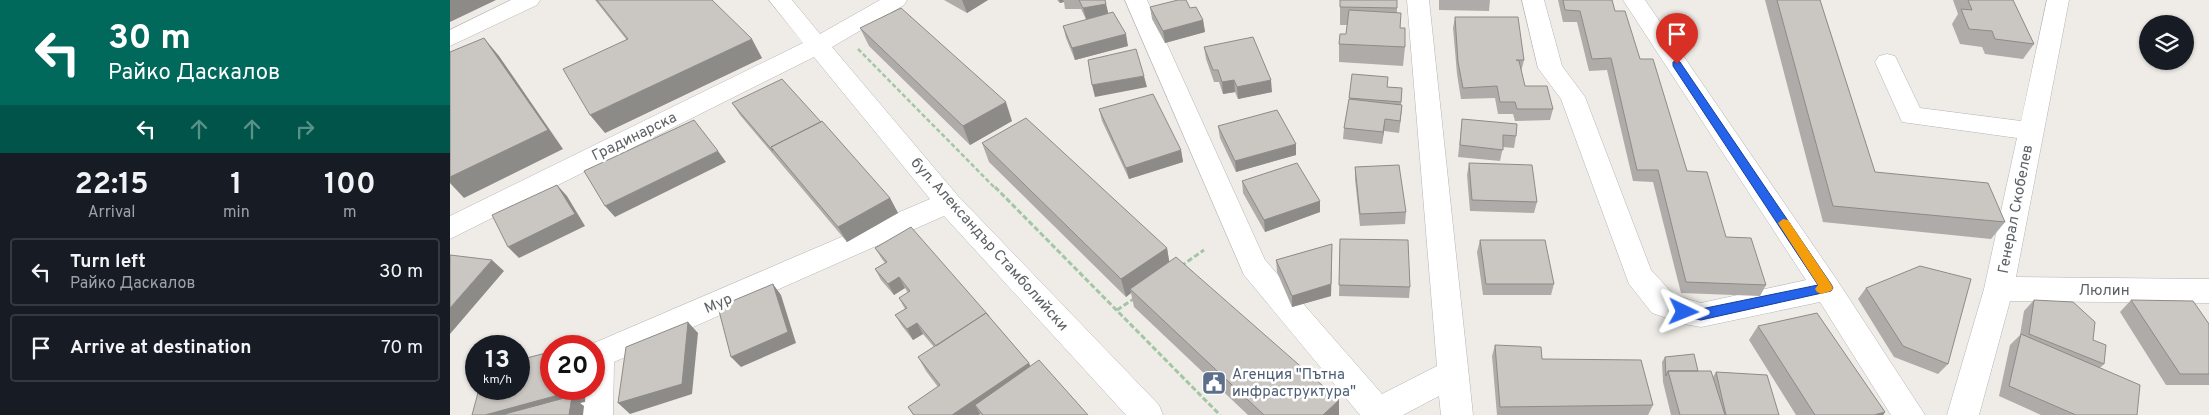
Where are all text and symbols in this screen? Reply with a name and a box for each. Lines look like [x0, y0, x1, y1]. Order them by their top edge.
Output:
pin [1656, 13, 1698, 64]
map controls [2139, 15, 2194, 70]
button: layers [2139, 15, 2194, 70]
text: 30 m [108, 17, 191, 61]
icon: left [25, 20, 90, 85]
icon: arrive [1663, 20, 1691, 48]
text: Райко Даскалов [108, 60, 280, 87]
street label: Градинарска [589, 109, 680, 166]
icon: left [132, 115, 160, 143]
icon: ahead [185, 115, 213, 143]
icon: ahead [238, 115, 266, 143]
icon: right [291, 115, 319, 143]
street label: Генерал Скобелев [1995, 143, 2038, 275]
street label: бул. Александър Стамболийски [906, 154, 1072, 336]
text: 22:15 [74, 167, 149, 204]
text: 1 [230, 167, 242, 204]
text: 100 [324, 167, 376, 204]
text: Arrival [88, 203, 135, 223]
text: min [223, 203, 250, 223]
text: m [343, 203, 357, 223]
text: Turn left [70, 250, 146, 274]
icon: left [27, 258, 55, 286]
text: 30 m [379, 260, 423, 284]
text: Райко Даскалов [70, 274, 195, 294]
street label: Люлин [2078, 282, 2130, 301]
position arrow [1657, 285, 1709, 337]
street label: Мур [702, 290, 735, 319]
icon: arrive [27, 334, 55, 362]
speed limit sign: 20 [540, 335, 605, 400]
text: Arrive at destination [70, 336, 251, 360]
text: 70 m [381, 336, 423, 360]
text: 13 [485, 345, 510, 377]
place label: Агенция "Пътна инфраструктура" [1232, 366, 1356, 402]
public building icon: Агенция "Пътна инфраструктура" [1201, 370, 1227, 396]
text: km/h [483, 372, 512, 388]

